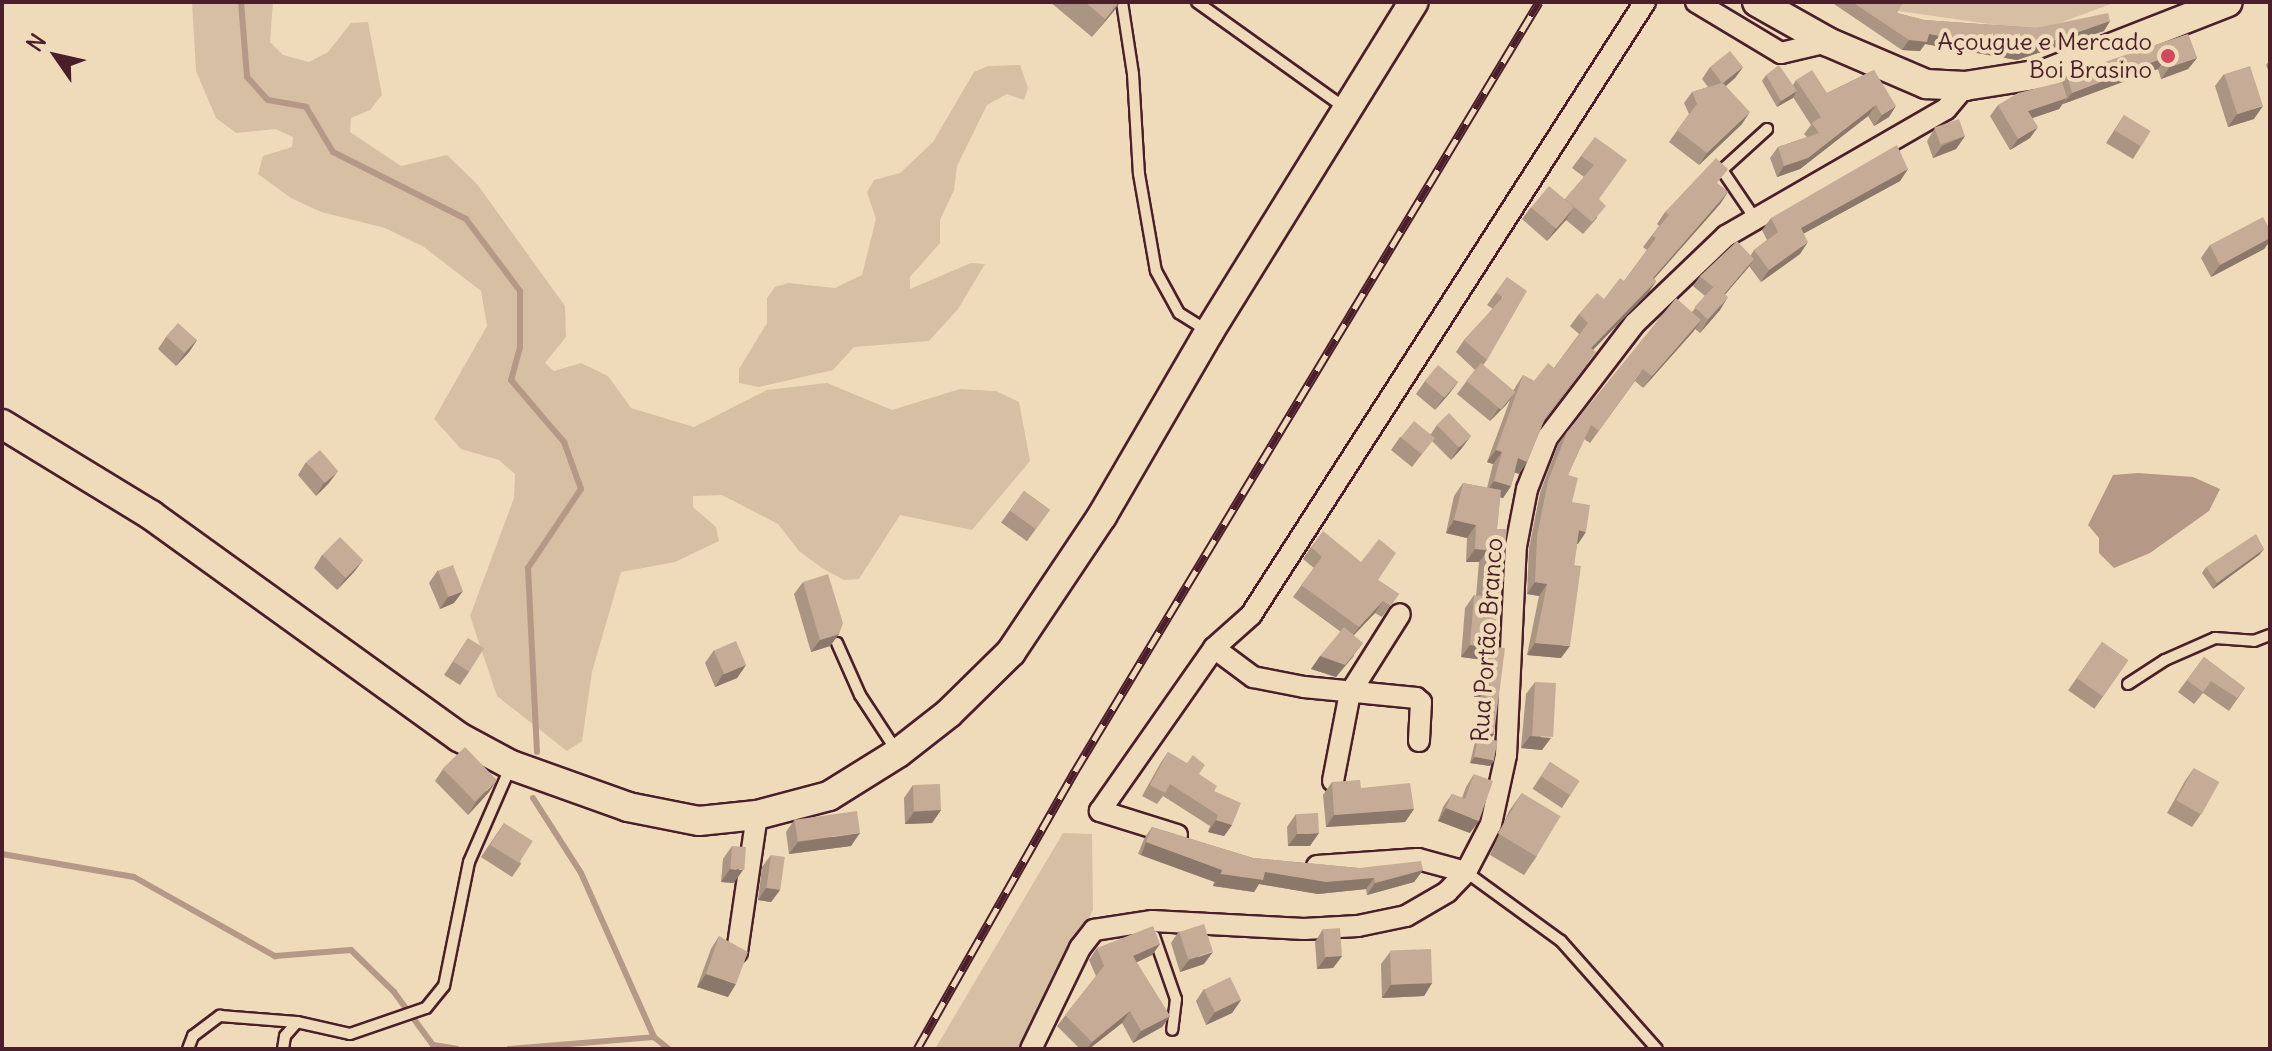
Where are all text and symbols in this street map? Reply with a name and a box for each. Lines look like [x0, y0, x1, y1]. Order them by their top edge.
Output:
north arrow [16, 16, 96, 96]
text: N [20, 28, 52, 57]
place label: Açougue e Mercado Boi Brasino [1938, 28, 2152, 84]
marker: Açougue e Mercado Boi Brasino [2159, 47, 2177, 65]
street label: Rua Portão Branco [1465, 537, 1509, 743]

